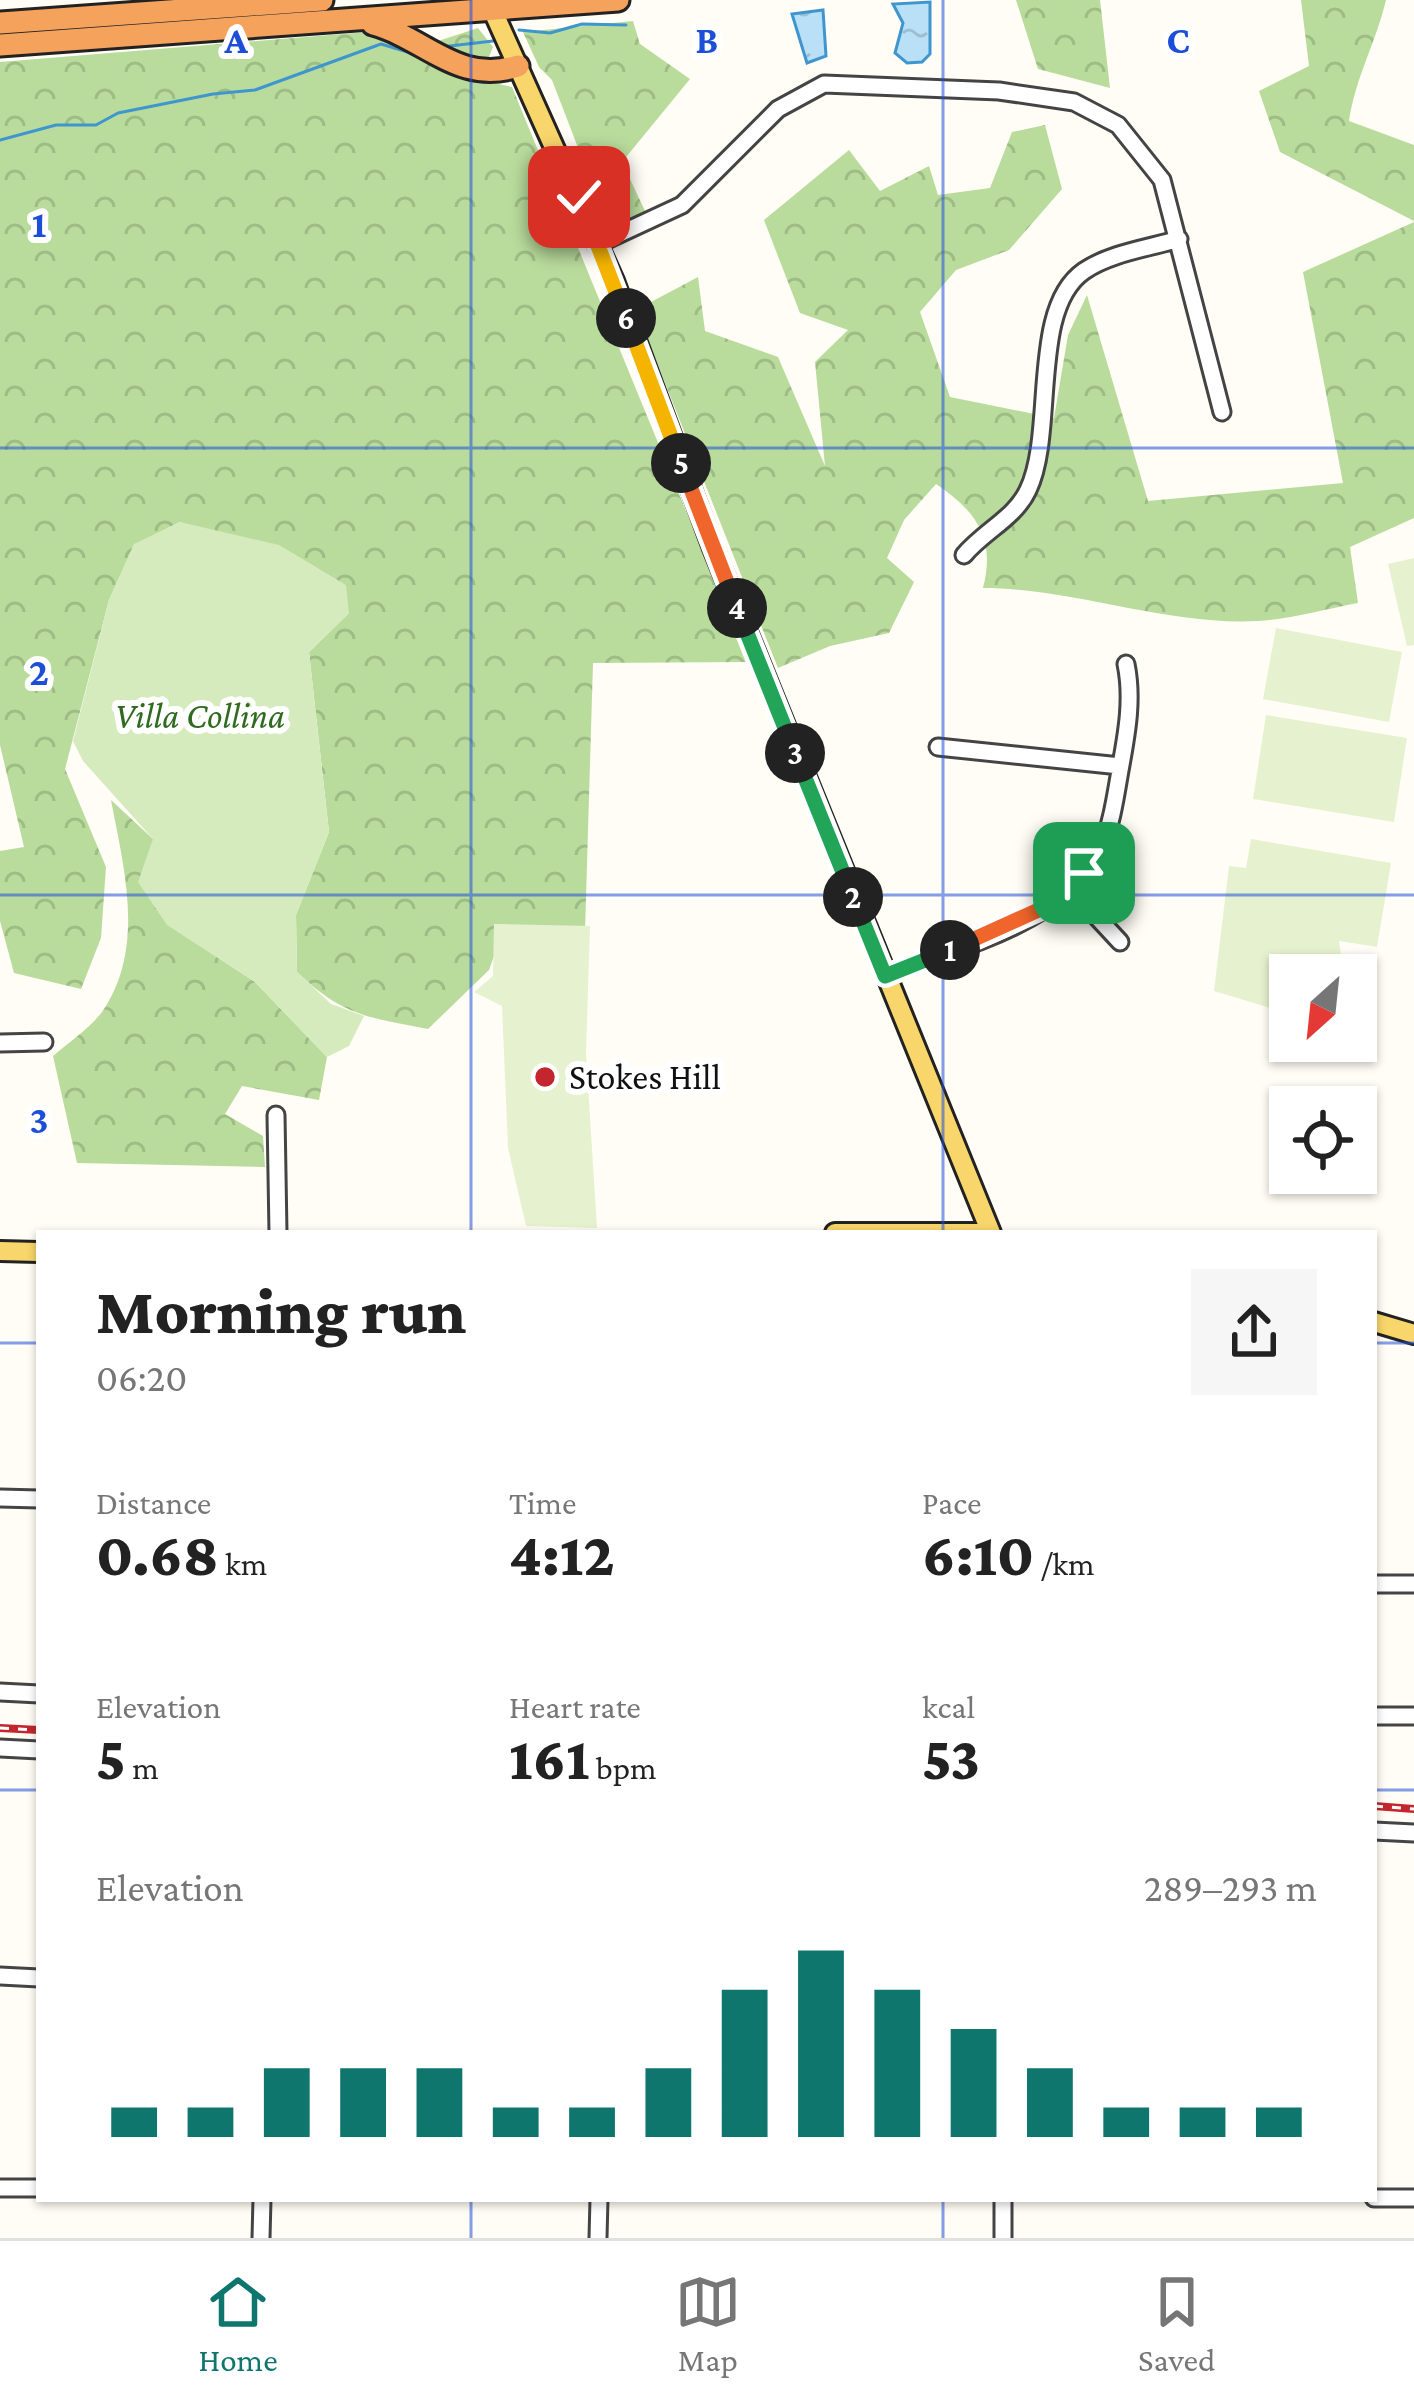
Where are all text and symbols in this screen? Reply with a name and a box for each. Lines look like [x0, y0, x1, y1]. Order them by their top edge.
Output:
text: A [223, 18, 248, 61]
text: B [696, 18, 718, 61]
text: C [1166, 18, 1190, 61]
pin [528, 146, 630, 248]
icon: check [546, 164, 612, 230]
text: 1 [32, 202, 46, 245]
pin: 6 [596, 288, 656, 348]
text: 6 [617, 299, 635, 336]
pin: 5 [651, 433, 711, 493]
text: 5 [673, 444, 689, 481]
pin: 4 [707, 578, 767, 638]
text: 4 [728, 589, 746, 626]
text: 2 [29, 650, 49, 693]
park label: Villa Collina [115, 696, 285, 736]
pin: 3 [765, 723, 825, 783]
text: 3 [787, 734, 803, 771]
pin [1033, 822, 1135, 924]
icon: arrive [1051, 840, 1117, 906]
pin: 2 [823, 867, 883, 927]
text: 2 [845, 878, 861, 915]
pin: 1 [920, 920, 980, 980]
text: 1 [944, 931, 956, 968]
north arrow [1269, 954, 1377, 1062]
map controls [1269, 954, 1377, 1194]
place label: Stokes Hill [569, 1057, 721, 1097]
marker: Stokes Hill [532, 1064, 558, 1090]
button: locate [1269, 1086, 1377, 1194]
text: 3 [29, 1098, 49, 1141]
button: share [1191, 1269, 1317, 1395]
text: Morning run [96, 1274, 466, 1347]
text: 06:20 [96, 1356, 187, 1399]
text: Distance [96, 1484, 211, 1521]
text: Time [509, 1484, 577, 1521]
text: Pace [922, 1484, 981, 1521]
text: 0.68 [96, 1521, 219, 1588]
text: 4:12 [509, 1521, 615, 1588]
text: 6:10 [922, 1521, 1034, 1588]
text: km [219, 1545, 267, 1582]
text: /km [1034, 1545, 1095, 1582]
text: Elevation [96, 1688, 221, 1725]
text: Heart rate [509, 1688, 641, 1725]
text: kcal [922, 1688, 975, 1725]
text: 5 [96, 1725, 126, 1792]
text: 161 [509, 1725, 590, 1792]
text: 53 [922, 1725, 980, 1792]
text: m [126, 1749, 159, 1786]
text: bpm [590, 1749, 656, 1786]
text: Elevation [96, 1866, 244, 1909]
text: 289–293 m [1144, 1866, 1317, 1909]
tab: Home [199, 2269, 278, 2378]
tab: Map [675, 2269, 741, 2378]
tab: Saved [1138, 2269, 1215, 2378]

